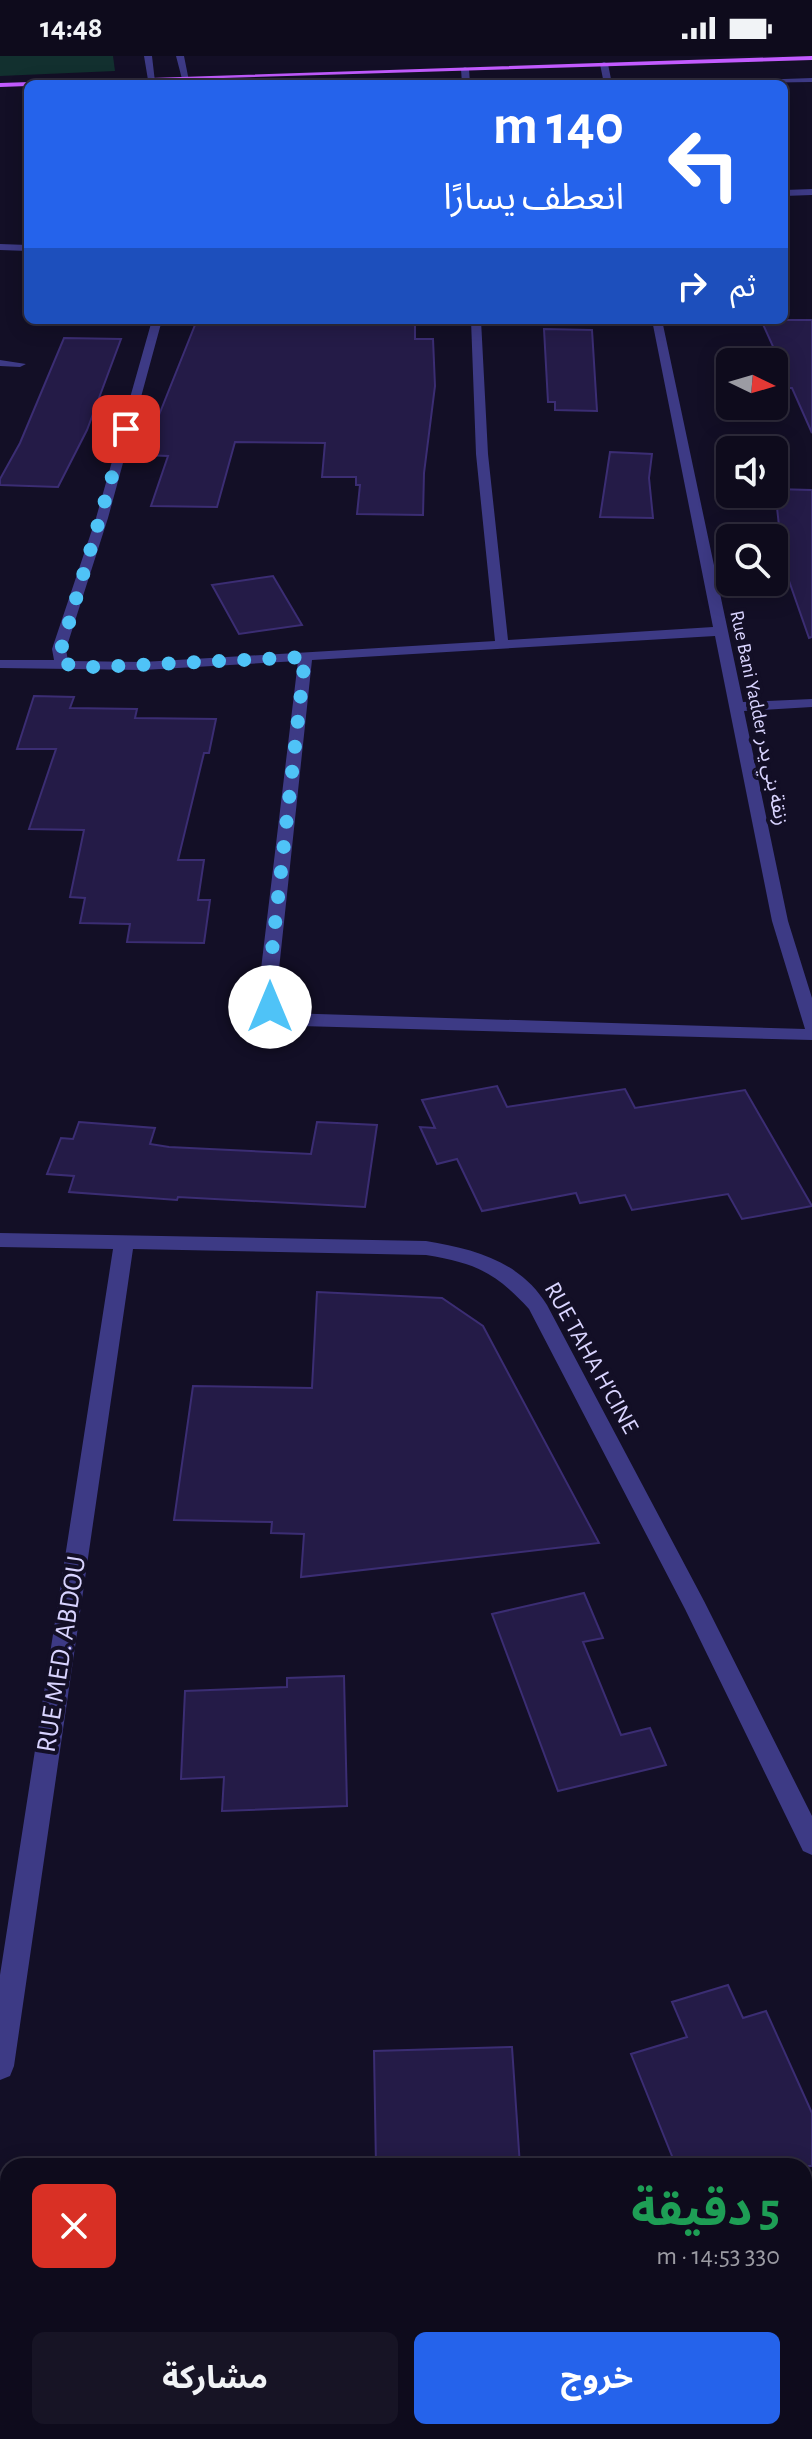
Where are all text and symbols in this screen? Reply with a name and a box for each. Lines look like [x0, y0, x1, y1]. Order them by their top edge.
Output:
text: 14:48 [40, 13, 103, 43]
text: 140 m [493, 98, 624, 154]
icon: left [652, 112, 756, 216]
text: انعطف يسارًا [443, 180, 624, 216]
icon: right [670, 264, 714, 308]
text: ثم [730, 272, 756, 302]
north arrow [716, 348, 788, 420]
map controls [716, 348, 788, 596]
pin [92, 395, 160, 463]
icon: arrive [104, 407, 148, 451]
button: sound [716, 436, 788, 508]
button: search [716, 524, 788, 596]
street label: Rue Bani Yadder زنقة بني يدر [722, 609, 792, 828]
position arrow [228, 965, 312, 1049]
street label: RUE TAHA H'CINE [540, 1278, 643, 1438]
street label: RUE MED. ABDOU [33, 1554, 91, 1754]
button: close [32, 2184, 116, 2268]
text: 5 دقيقة [631, 2187, 780, 2235]
text: 330 m · 14:53 [656, 2243, 780, 2269]
button: مشاركة [32, 2332, 398, 2424]
button: خروج [414, 2332, 780, 2424]

